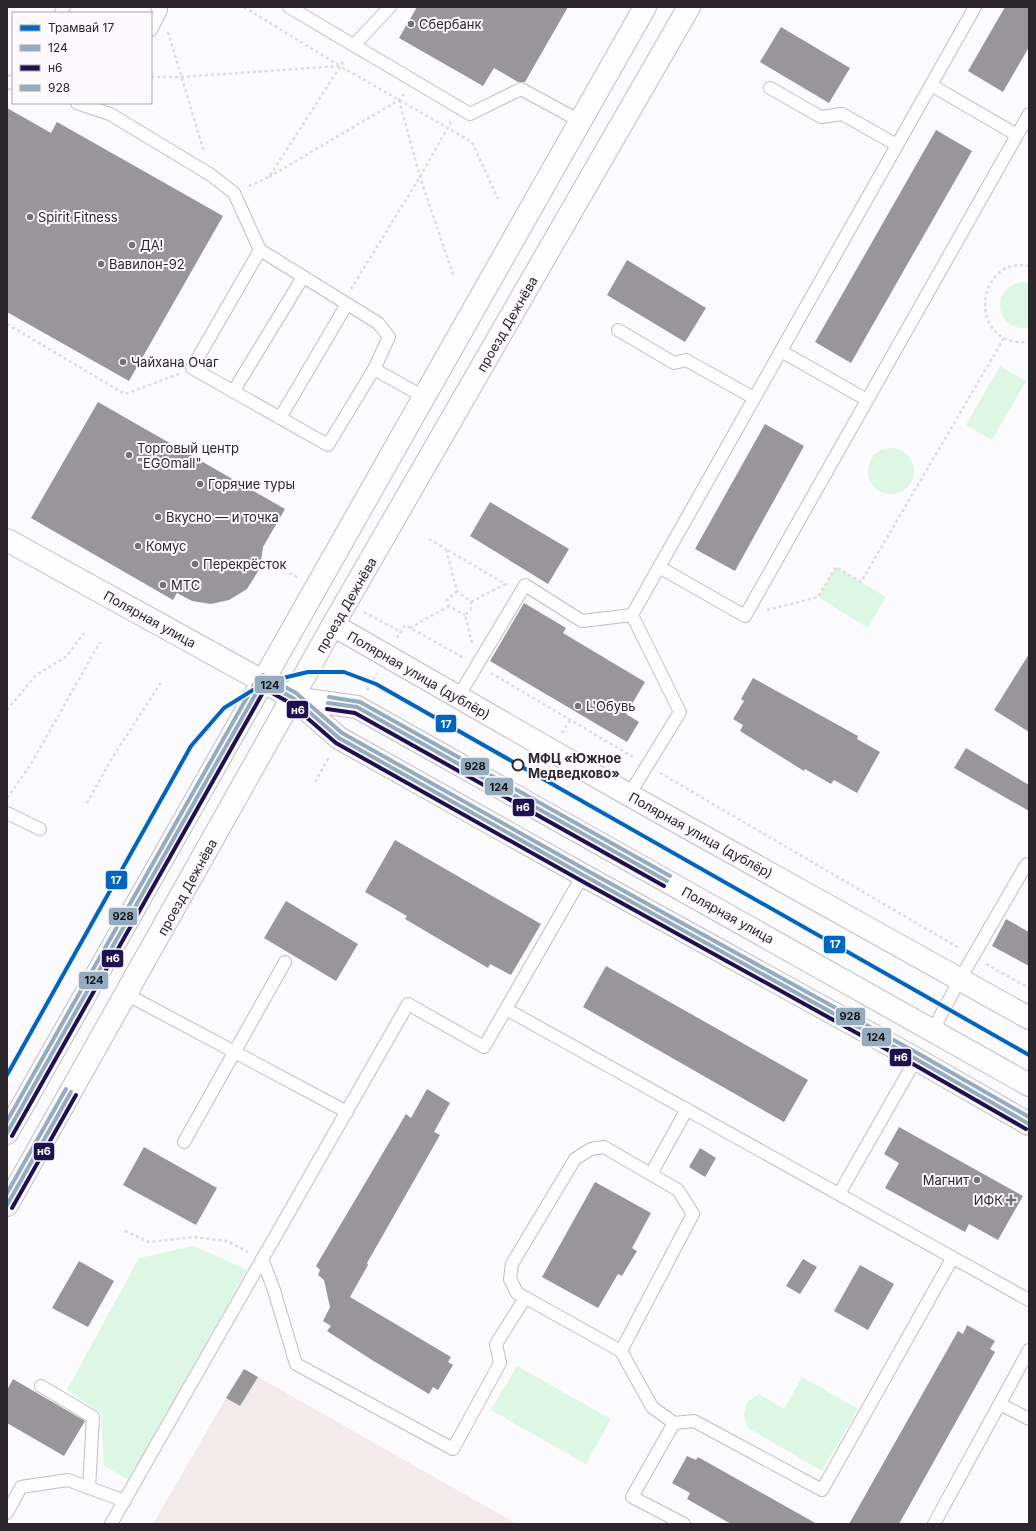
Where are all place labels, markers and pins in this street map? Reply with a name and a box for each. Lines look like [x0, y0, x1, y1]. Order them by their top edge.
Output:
place label: Сбербанк [419, 16, 481, 32]
marker: Сбербанк [406, 19, 416, 29]
place label: Spirit Fitness [38, 209, 118, 225]
marker: Spirit Fitness [25, 212, 35, 222]
place label: ДА! [140, 237, 163, 253]
marker: ДА! [127, 240, 137, 250]
place label: Вавилон-92 [109, 256, 185, 272]
marker: Вавилон-92 [96, 259, 106, 269]
place label: Чайхана Очаг [131, 354, 219, 370]
marker: Чайхана Очаг [118, 357, 128, 367]
place label: Торговый центр "EGOmall" [137, 440, 239, 471]
marker: Торговый центр "EGOmall" [124, 450, 134, 460]
place label: Горячие туры [208, 476, 295, 492]
marker: Горячие туры [195, 479, 205, 489]
place label: Вкусно — и точка [166, 509, 279, 525]
marker: Вкусно — и точка [153, 512, 163, 522]
place label: Комус [146, 538, 187, 554]
marker: Комус [133, 541, 143, 551]
place label: Перекрёсток [203, 556, 286, 572]
marker: Перекрёсток [190, 559, 200, 569]
place label: МТС [171, 577, 200, 593]
marker: МТС [158, 580, 168, 590]
place label: L'Обувь [586, 698, 636, 714]
marker: L'Обувь [573, 701, 583, 711]
place label: МФЦ «Южное Медведково» [528, 750, 621, 781]
marker: МФЦ «Южное Медведково» [511, 758, 525, 772]
place label: Магнит [923, 1172, 969, 1188]
marker: Магнит [972, 1175, 982, 1185]
place label: ИФК [974, 1192, 1003, 1208]
marker: ИФК [1006, 1195, 1016, 1205]

